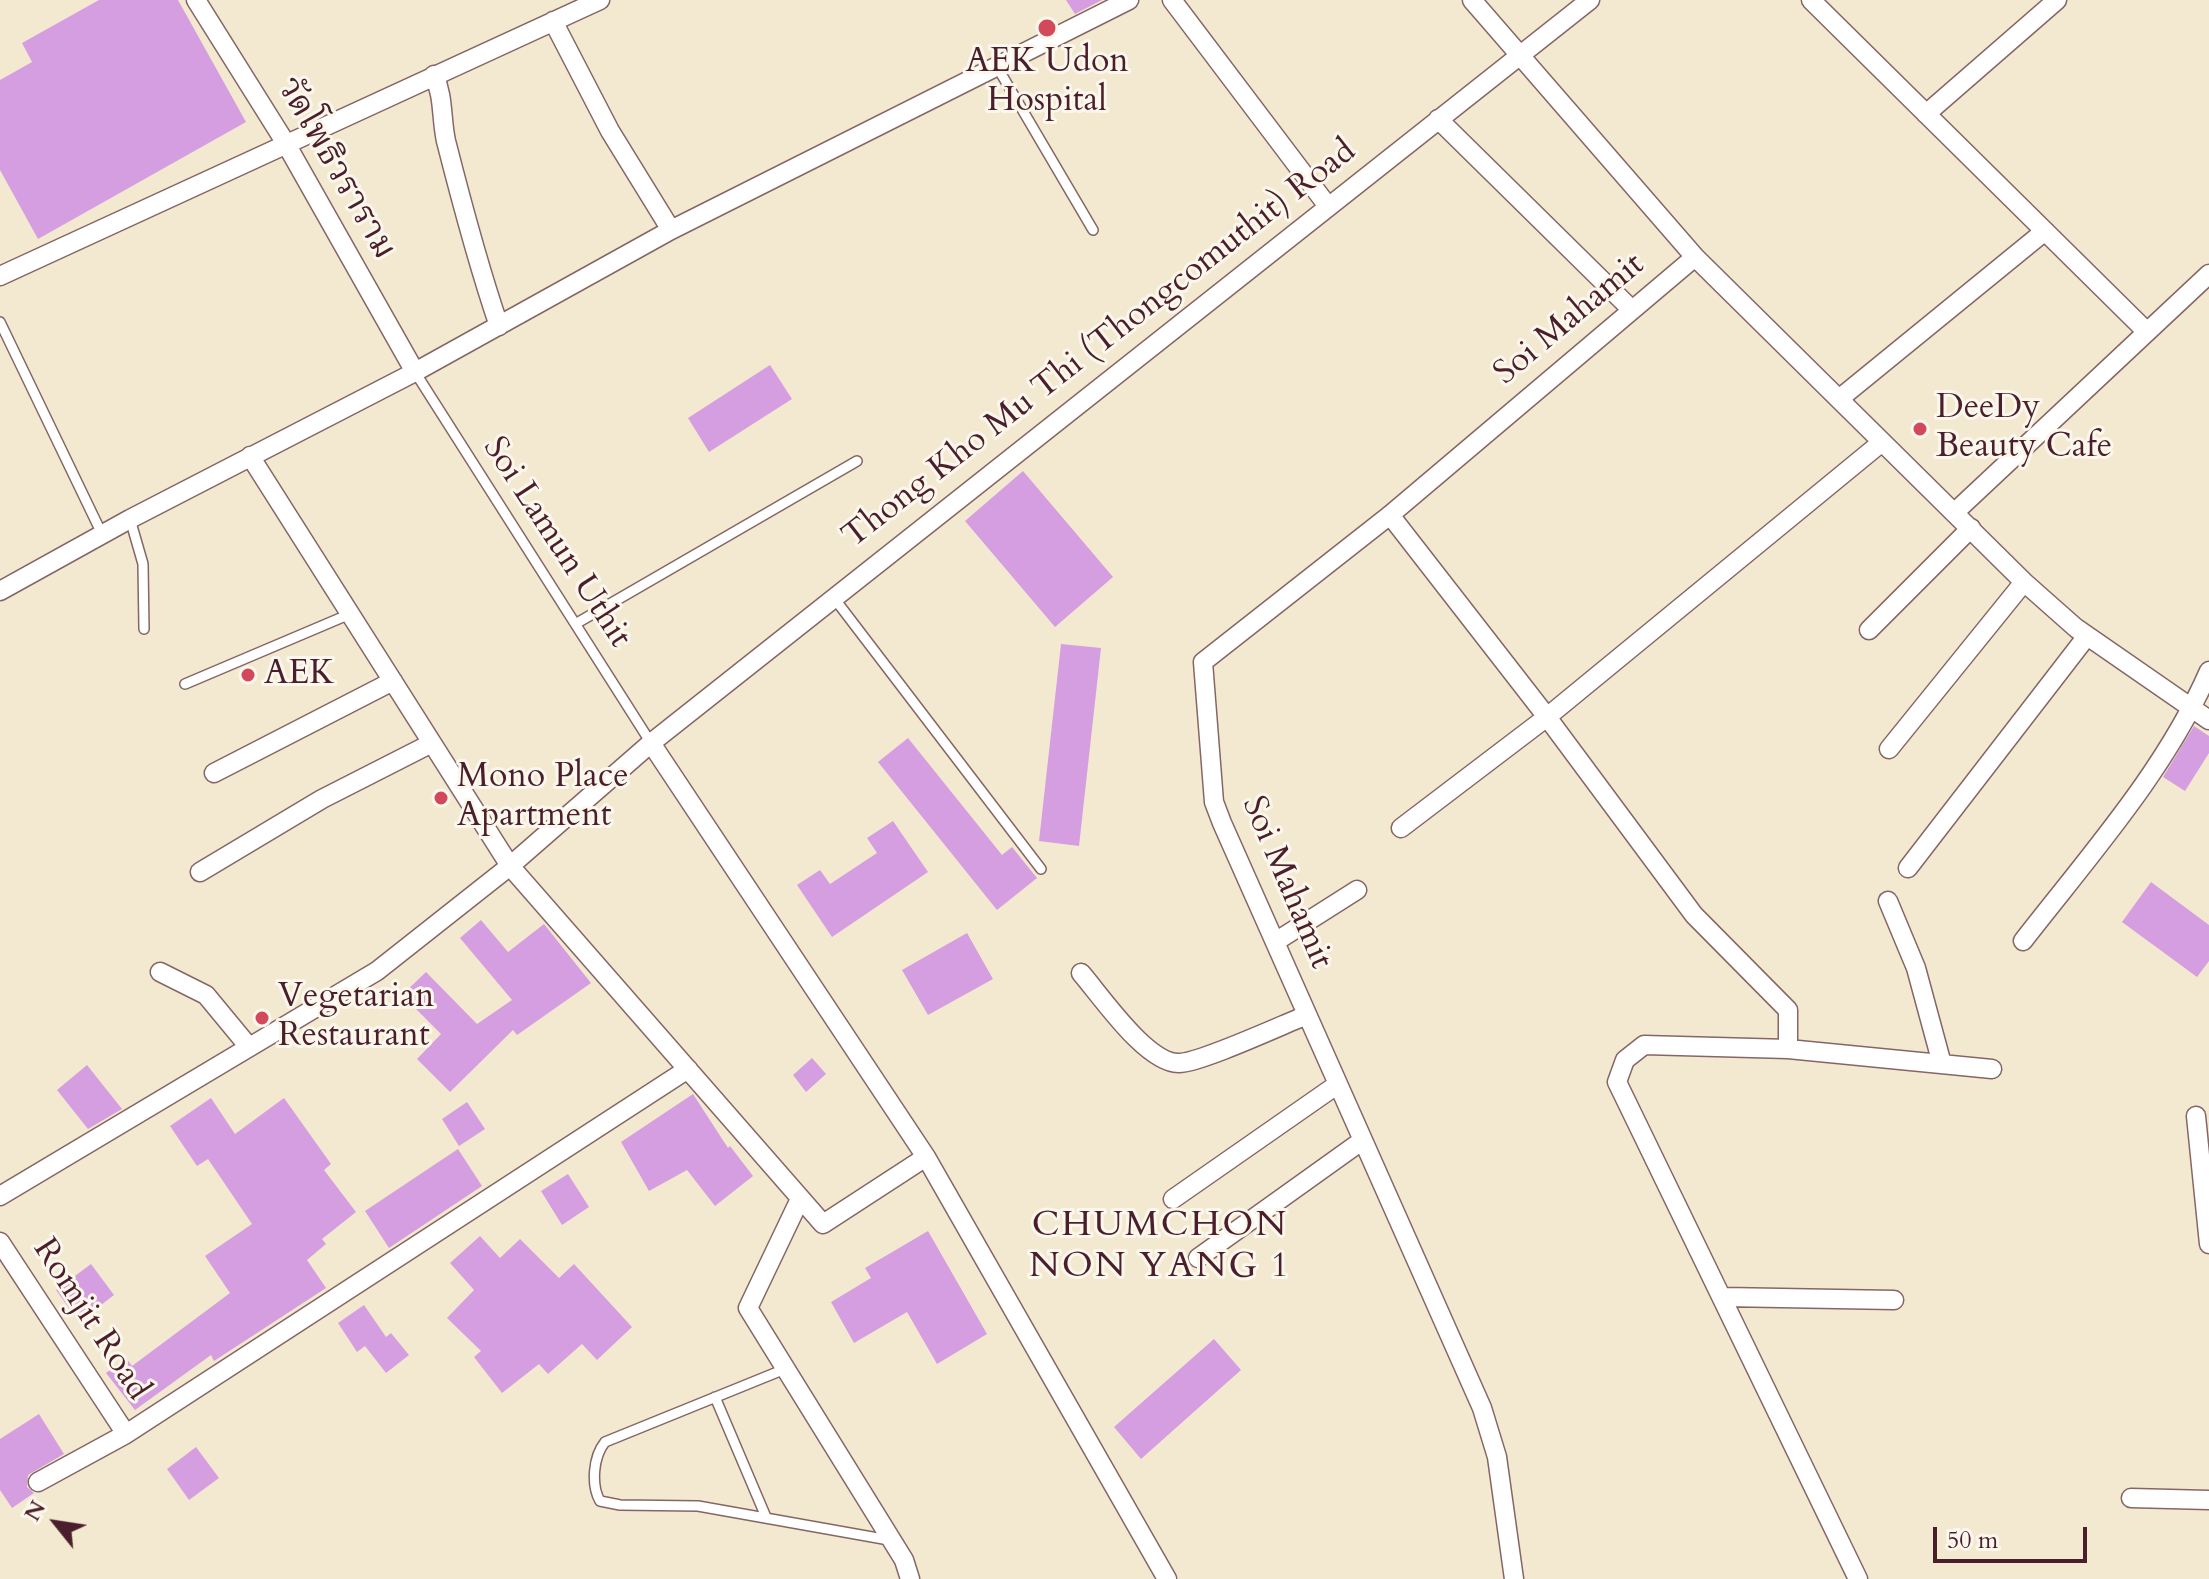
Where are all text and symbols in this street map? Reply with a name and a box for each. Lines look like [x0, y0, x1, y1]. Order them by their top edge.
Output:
marker: AEK Udon Hospital [1036, 17, 1058, 39]
place label: AEK Udon Hospital [965, 43, 1129, 122]
street label: วัดโพธิวราราม [267, 71, 403, 267]
street label: Thong Kho Mu Thi (Thongcomuthit) Road [835, 132, 1365, 558]
street label: Soi Mahamit [1487, 245, 1653, 395]
place label: DeeDy Beauty Cafe [1936, 389, 2112, 468]
marker: DeeDy Beauty Cafe [1911, 420, 1929, 438]
street label: Soi Lamun Uthit [473, 430, 639, 656]
place label: AEK [264, 655, 334, 695]
marker: AEK [239, 666, 257, 684]
place label: Mono Place Apartment [457, 758, 629, 838]
marker: Mono Place Apartment [432, 789, 450, 807]
street label: Soi Mahamit [1231, 791, 1341, 975]
place label: Vegetarian Restaurant [278, 978, 434, 1058]
marker: Vegetarian Restaurant [253, 1009, 271, 1027]
district label: CHUMCHON NON YANG 1 [1029, 1205, 1291, 1290]
street label: Romjit Road [23, 1232, 157, 1408]
north arrow [16, 1483, 96, 1563]
text: N [17, 1495, 53, 1527]
scale bar [1937, 1511, 2091, 1561]
text: 50 m [1947, 1524, 1998, 1557]

